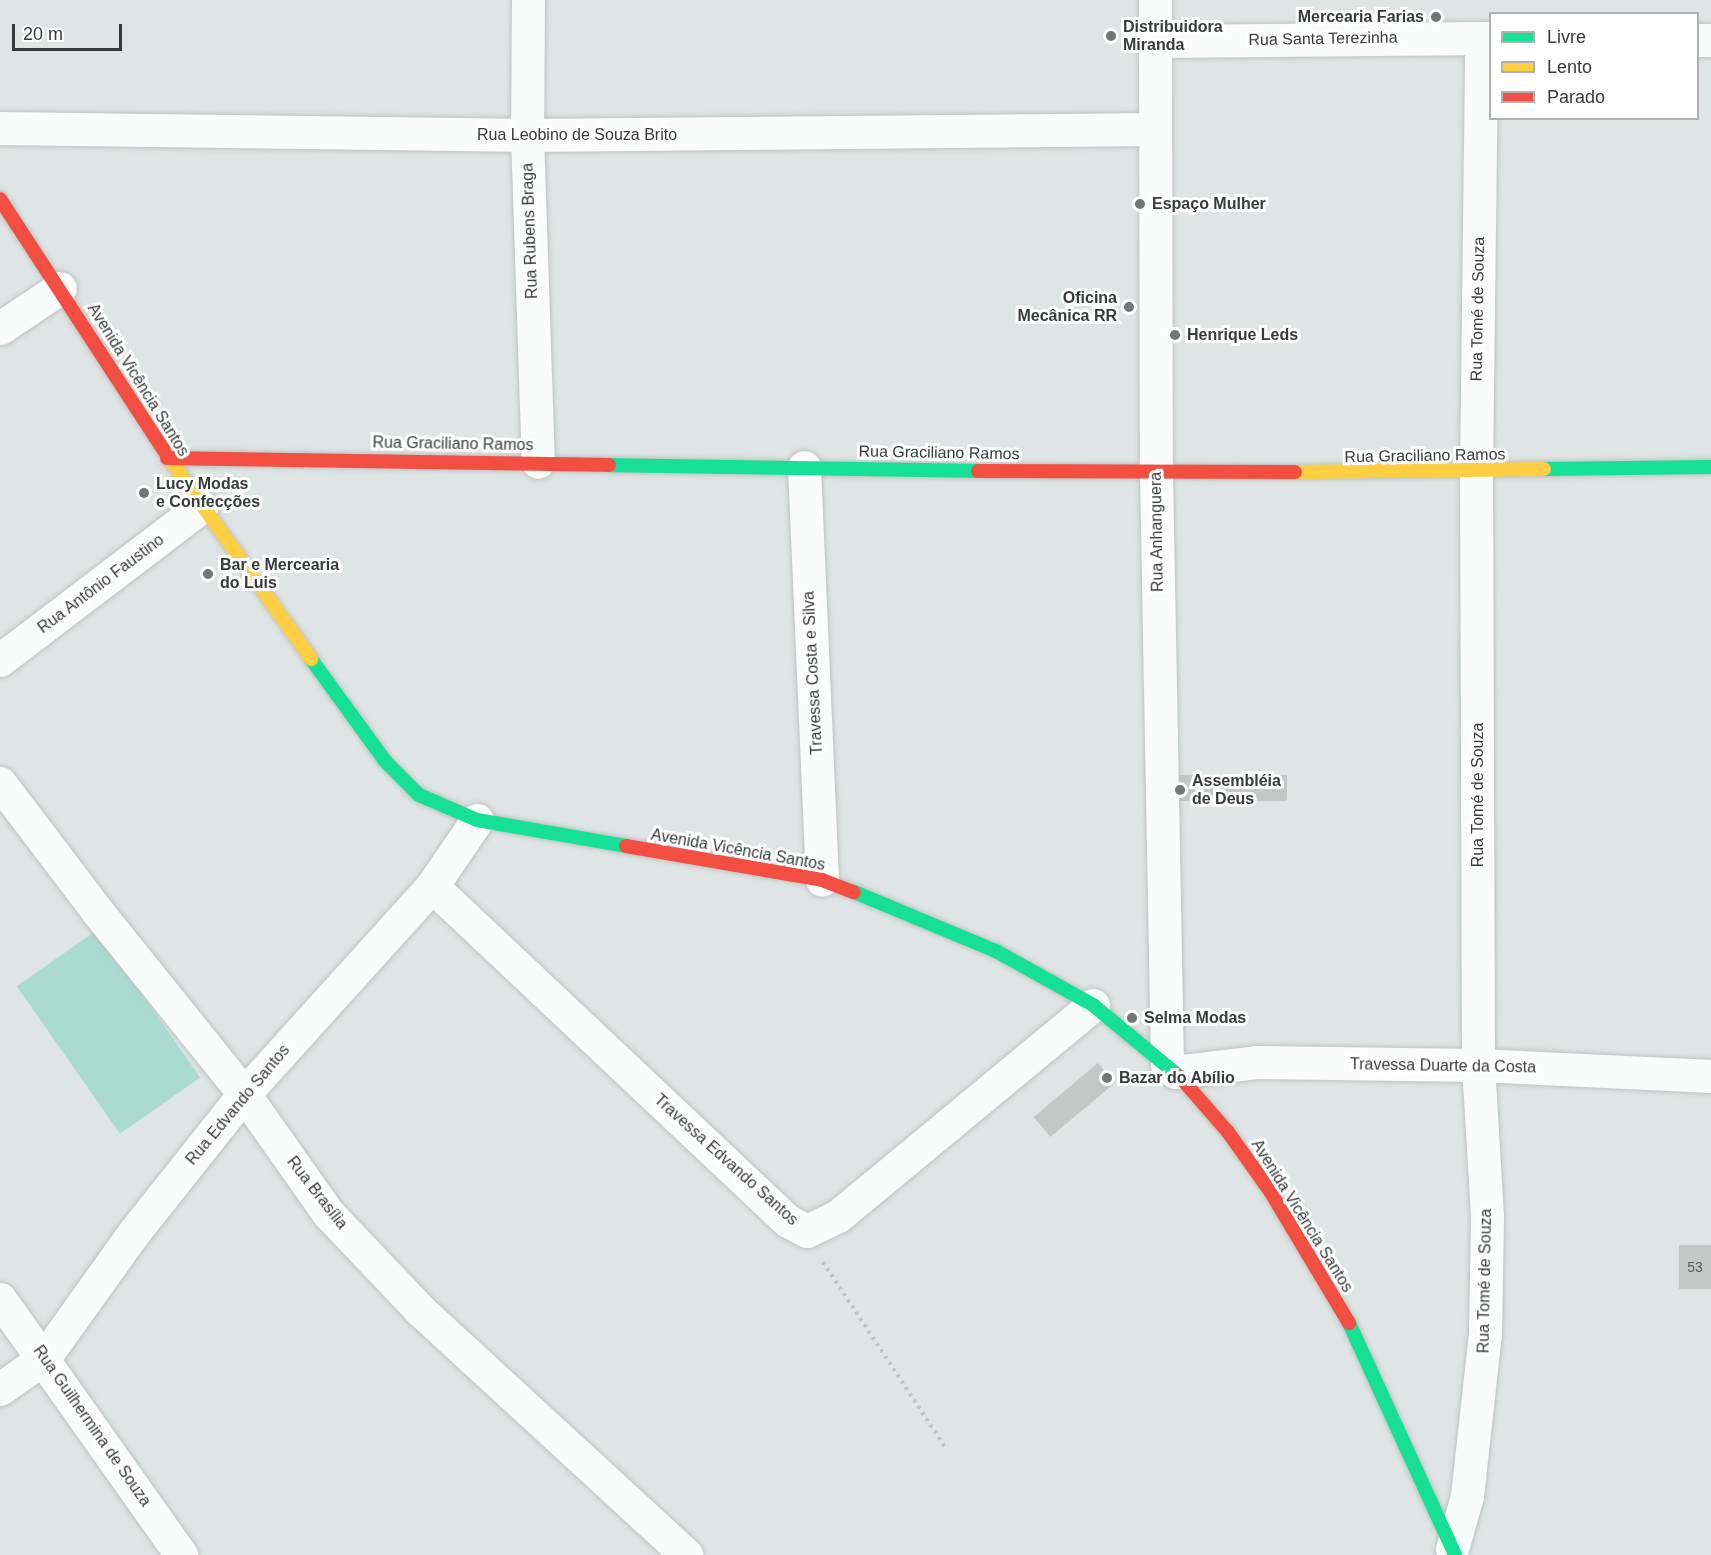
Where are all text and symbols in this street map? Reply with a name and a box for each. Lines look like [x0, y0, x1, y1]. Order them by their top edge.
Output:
place label: Mercearia Farias [1298, 7, 1424, 27]
marker: Mercearia Farias [1429, 10, 1443, 24]
scale bar [15, 12, 124, 50]
legend [1489, 12, 1699, 120]
place label: Distribuidora Miranda [1123, 17, 1223, 55]
text: 20 m [23, 24, 63, 44]
text: Livre [1547, 27, 1586, 47]
street label: Rua Santa Terezinha [1248, 28, 1398, 50]
marker: Distribuidora Miranda [1104, 29, 1118, 43]
text: Lento [1547, 57, 1592, 77]
text: Parado [1547, 87, 1605, 107]
street label: Rua Leobino de Souza Brito [477, 125, 677, 145]
street label: Rua Rubens Braga [518, 163, 542, 299]
place label: Espaço Mulher [1152, 194, 1266, 214]
marker: Espaço Mulher [1133, 197, 1147, 211]
street label: Rua Tomé de Souza [1467, 236, 1489, 382]
place label: Oficina Mecânica RR [1017, 288, 1117, 326]
street label: Avenida Vicência Santos [83, 300, 193, 460]
marker: Oficina Mecânica RR [1122, 300, 1136, 314]
place label: Henrique Leds [1187, 325, 1298, 345]
marker: Henrique Leds [1168, 328, 1182, 342]
street label: Rua Graciliano Ramos [372, 433, 534, 455]
street label: Rua Graciliano Ramos [858, 442, 1020, 464]
street label: Rua Graciliano Ramos [1344, 445, 1506, 467]
street label: Rua Anhanguera [1146, 471, 1168, 593]
place label: Lucy Modas e Confecções [156, 474, 260, 512]
marker: Lucy Modas e Confecções [137, 486, 151, 500]
street label: Rua Antônio Faustino [34, 530, 168, 638]
place label: Bar e Mercearia do Luis [220, 555, 339, 593]
marker: Bar e Mercearia do Luis [201, 567, 215, 581]
street label: Travessa Costa e Silva [799, 591, 827, 755]
street label: Rua Tomé de Souza [1468, 723, 1488, 867]
place label: Assembléia de Deus [1192, 771, 1281, 809]
marker: Assembléia de Deus [1173, 783, 1187, 797]
street label: Avenida Vicência Santos [649, 825, 827, 875]
place label: Selma Modas [1144, 1008, 1246, 1028]
marker: Selma Modas [1125, 1011, 1139, 1025]
street label: Rua Edvando Santos [182, 1041, 294, 1169]
street label: Travessa Duarte da Costa [1350, 1055, 1536, 1077]
place label: Bazar do Abílio [1119, 1068, 1235, 1088]
marker: Bazar do Abílio [1100, 1071, 1114, 1085]
street label: Travessa Edvando Santos [650, 1090, 802, 1230]
street label: Avenida Vicência Santos [1247, 1136, 1357, 1296]
street label: Rua Brasília [283, 1153, 351, 1233]
street label: Rua Tomé de Souza [1474, 1208, 1496, 1354]
house number: 53 [1687, 1259, 1703, 1275]
street label: Rua Guilhermina de Souza [29, 1342, 155, 1510]

